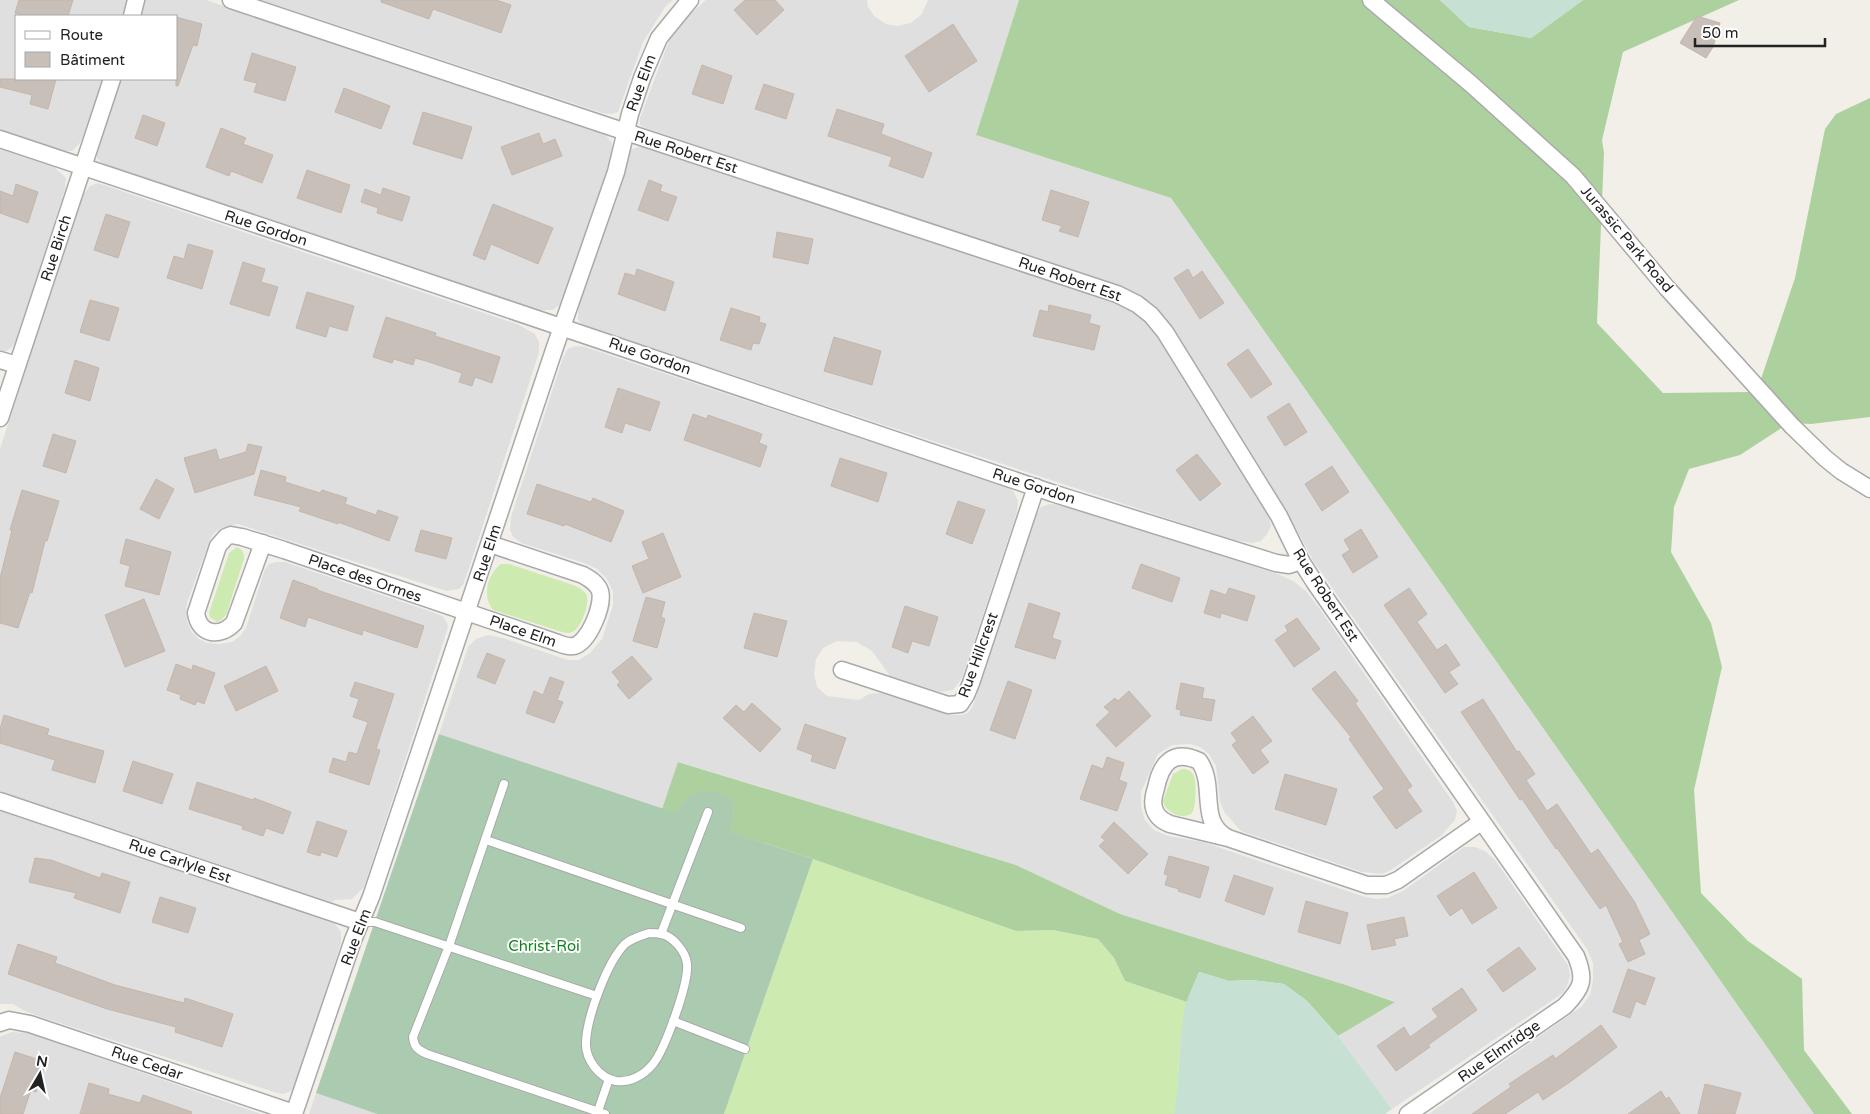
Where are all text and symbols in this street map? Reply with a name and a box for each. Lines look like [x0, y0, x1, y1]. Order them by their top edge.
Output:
legend [15, 15, 178, 80]
scale bar [1695, 15, 1825, 47]
text: 50 m [1702, 24, 1739, 42]
text: Route [60, 26, 103, 44]
text: Bâtiment [60, 51, 125, 69]
street label: Rue Elm [622, 52, 660, 114]
street label: Rue Robert Est [632, 127, 740, 177]
street label: Jurassic Park Road [1577, 182, 1677, 296]
street label: Rue Gordon [222, 206, 310, 250]
street label: Rue Birch [37, 212, 75, 284]
street label: Rue Robert Est [1016, 253, 1124, 305]
street label: Rue Gordon [606, 334, 694, 378]
street label: Rue Gordon [990, 464, 1078, 508]
street label: Rue Elm [469, 522, 505, 584]
street label: Rue Robert Est [1289, 545, 1363, 645]
street label: Place des Ormes [306, 550, 424, 606]
street label: Rue Hillcrest [954, 610, 1002, 700]
street label: Place Elm [487, 611, 559, 651]
street label: Rue Carlyle Est [126, 835, 234, 887]
street label: Rue Elm [337, 906, 375, 968]
park label: Christ-Roi [508, 937, 580, 955]
street label: Rue Elmridge [1454, 1016, 1544, 1086]
street label: Rue Cedar [109, 1042, 185, 1084]
north arrow [15, 1049, 65, 1099]
text: N [35, 1052, 49, 1071]

